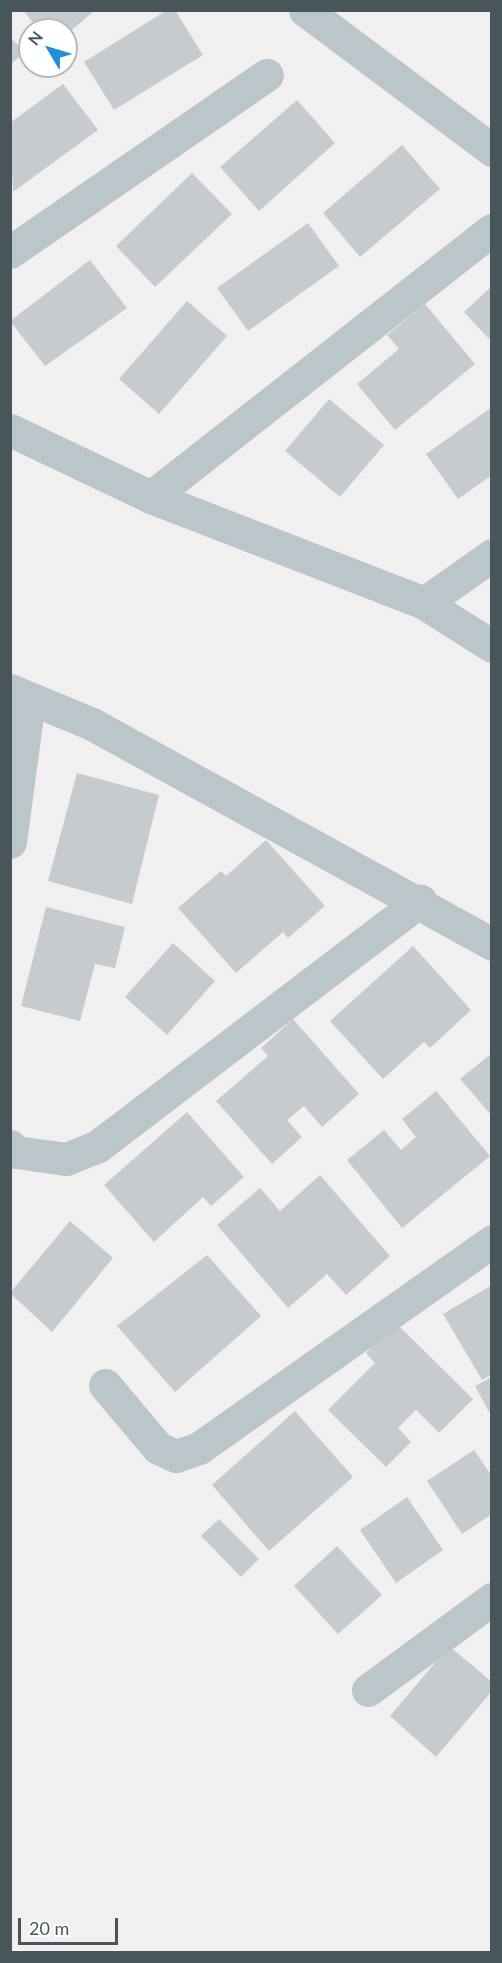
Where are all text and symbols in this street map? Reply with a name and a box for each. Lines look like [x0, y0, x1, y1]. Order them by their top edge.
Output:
north arrow [18, 18, 78, 78]
text: N [24, 27, 46, 49]
scale bar [21, 1906, 122, 1944]
text: 20 m [29, 1917, 69, 1939]

